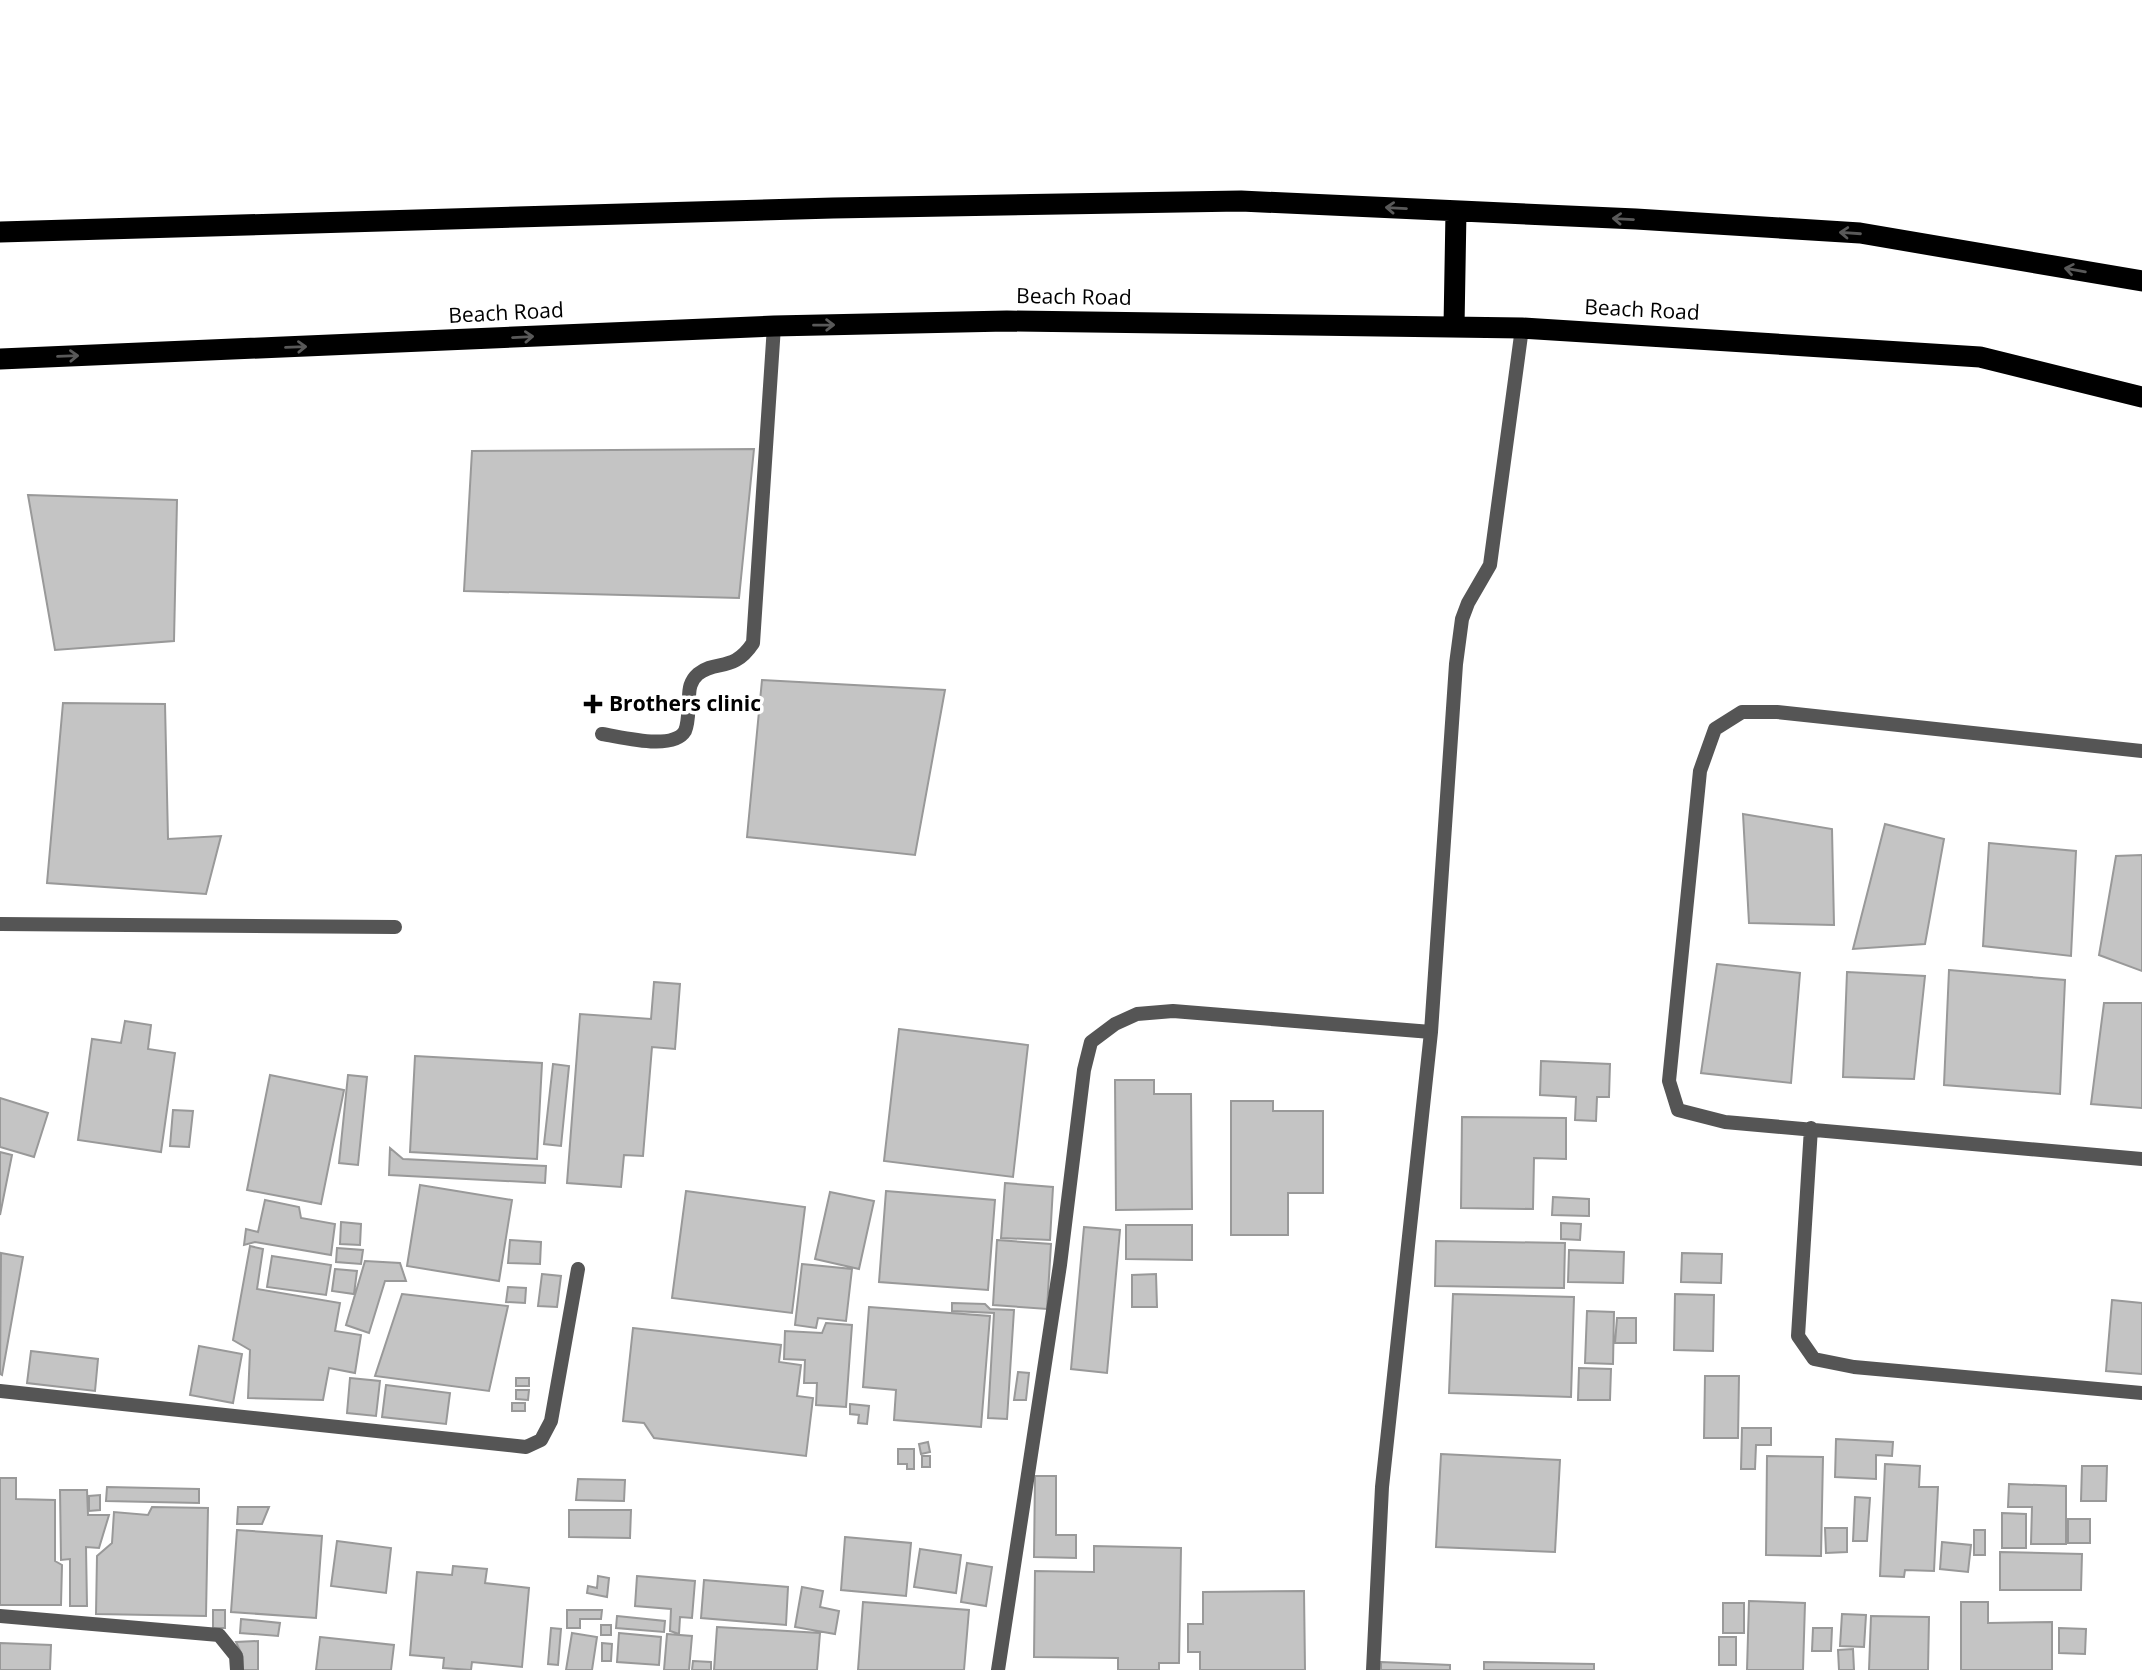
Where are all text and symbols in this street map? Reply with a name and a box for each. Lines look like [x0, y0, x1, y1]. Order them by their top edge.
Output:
one-way arrow [1385, 202, 1408, 215]
one-way arrow [1612, 212, 1635, 225]
one-way arrow [1839, 226, 1862, 239]
one-way arrow [2064, 263, 2087, 276]
street label: Beach Road [1016, 281, 1132, 311]
street label: Beach Road [1584, 292, 1700, 326]
street label: Beach Road [448, 295, 564, 329]
one-way arrow [812, 318, 835, 331]
one-way arrow [511, 331, 534, 344]
one-way arrow [284, 341, 307, 354]
one-way arrow [56, 350, 79, 363]
place label: Brothers clinic [609, 689, 761, 717]
marker: Brothers clinic [583, 694, 603, 714]

